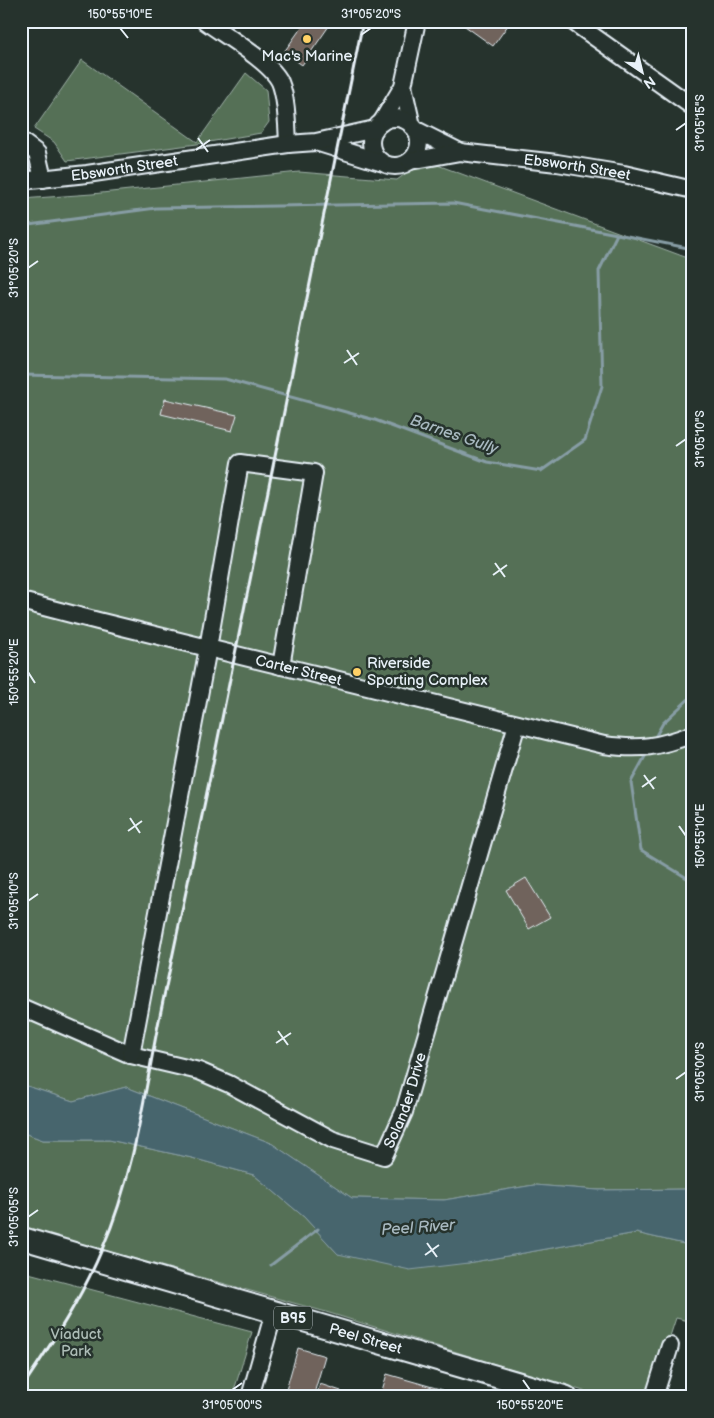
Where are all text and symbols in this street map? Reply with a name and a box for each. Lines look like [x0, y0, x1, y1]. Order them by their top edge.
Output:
text: 150°55'10"E [88, 7, 152, 22]
text: 31°05'20"S [341, 7, 401, 22]
marker: Mac's Marine [301, 33, 313, 45]
place label: Mac's Marine [262, 47, 353, 66]
north arrow [616, 48, 666, 98]
text: N [640, 72, 658, 92]
text: 31°05'15"S [693, 94, 708, 152]
street label: Ebsworth Street [523, 150, 633, 185]
street label: Ebsworth Street [70, 151, 179, 185]
text: 31°05'20"S [7, 238, 22, 298]
text: 31°05'10"S [693, 410, 708, 468]
water label: Barnes Gully [408, 411, 501, 459]
text: 150°55'20"E [7, 638, 22, 706]
street label: Carter Street [253, 650, 344, 690]
place label: Riverside Sporting Complex [367, 654, 487, 690]
marker: Riverside Sporting Complex [351, 666, 363, 678]
text: 150°55'10"E [693, 804, 708, 868]
text: 31°05'10"S [7, 872, 22, 930]
text: 31°05'00"S [693, 1042, 708, 1102]
street label: Solander Drive [379, 1050, 430, 1151]
text: 31°05'05"S [7, 1187, 22, 1247]
water label: Peel River [381, 1216, 457, 1240]
road number: B95 [274, 1306, 312, 1330]
street label: Peel Street [327, 1319, 405, 1358]
park label: Viaduct Park [51, 1325, 102, 1361]
text: 31°05'00"S [202, 1398, 262, 1413]
text: 150°55'20"E [496, 1398, 564, 1413]

